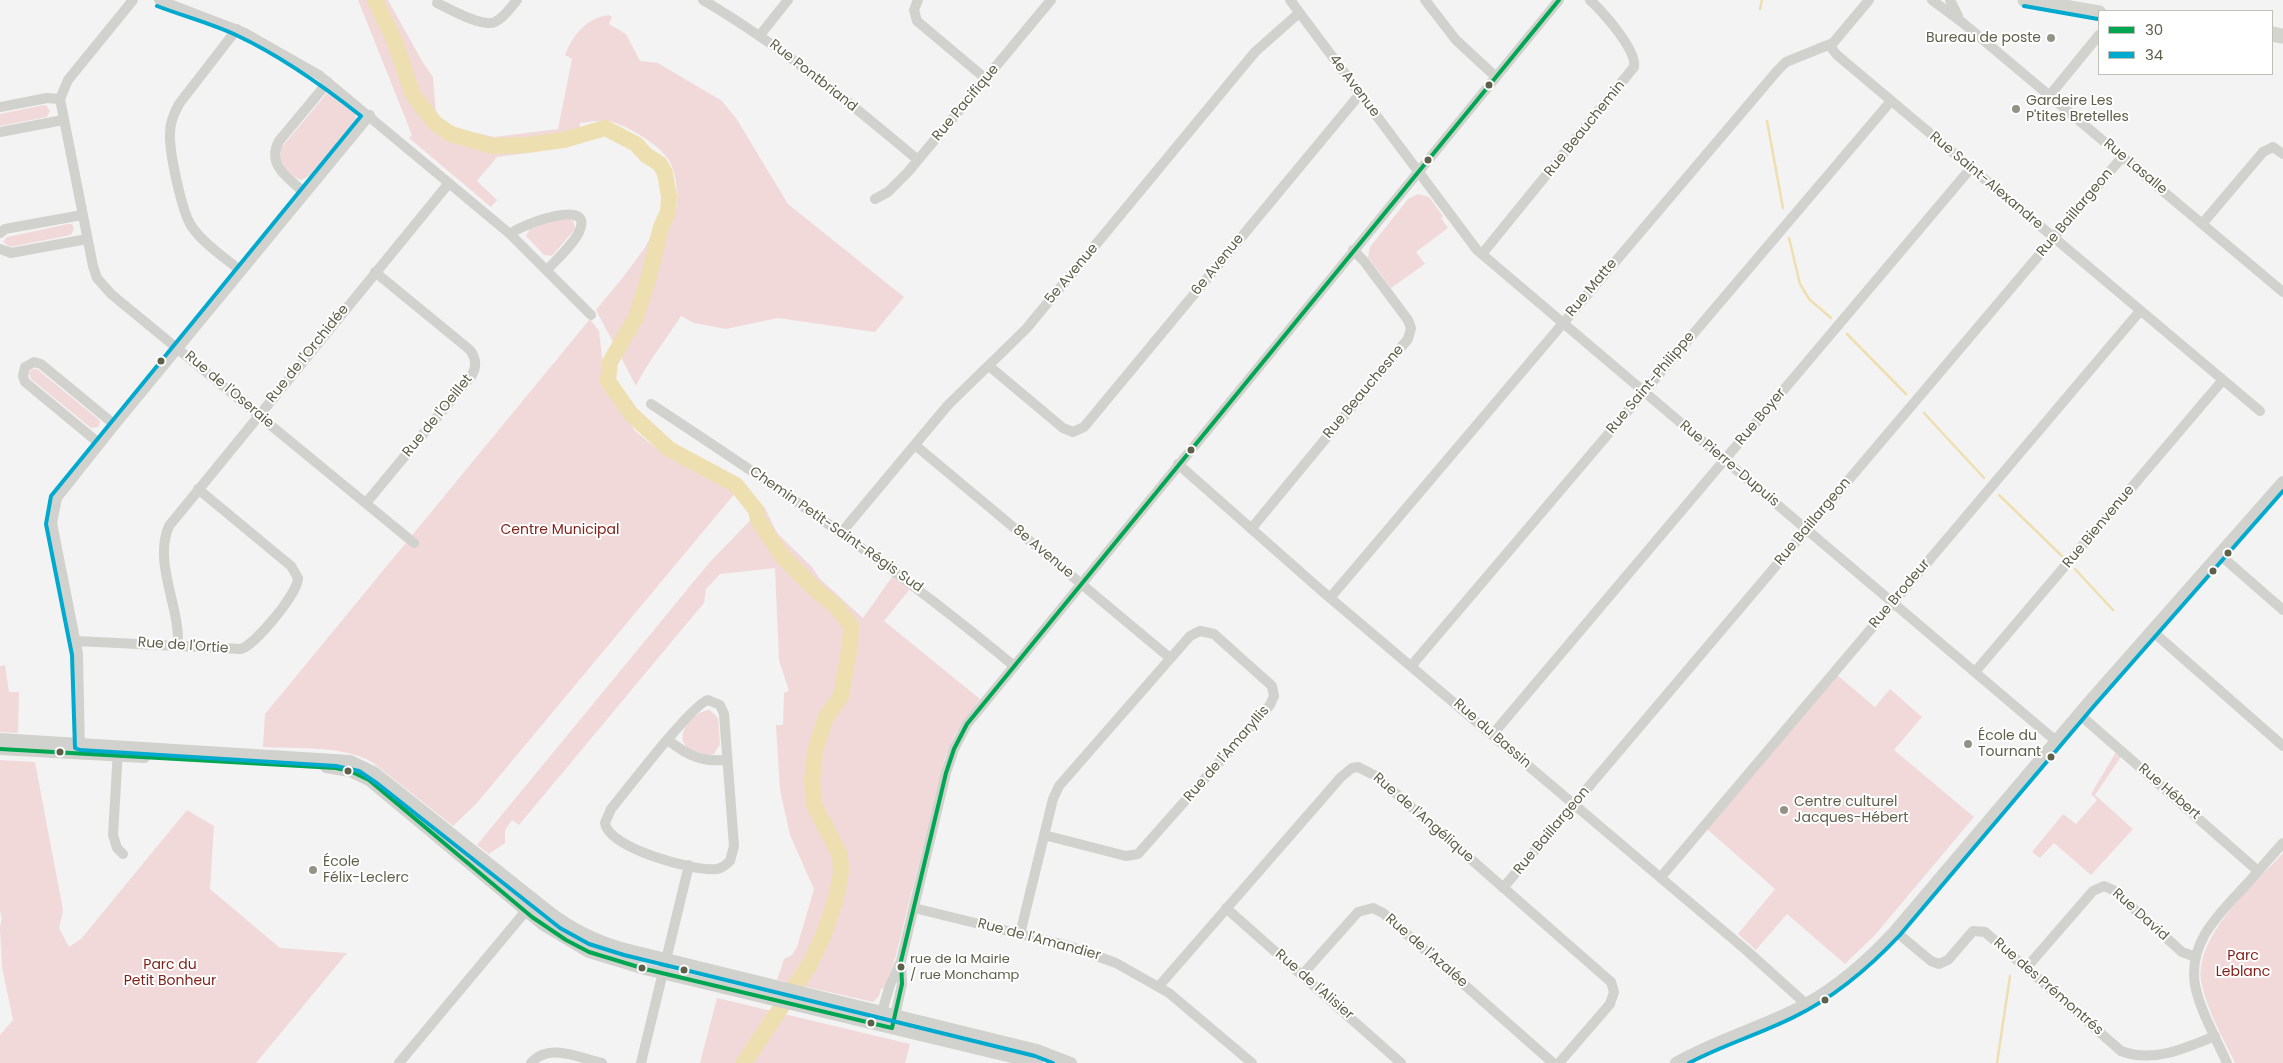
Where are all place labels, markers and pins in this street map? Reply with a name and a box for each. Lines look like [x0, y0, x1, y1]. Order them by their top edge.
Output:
place label: Bureau de poste [1926, 30, 2041, 46]
marker: Bureau de poste [2045, 32, 2057, 44]
unlabelled marker [1484, 80, 1494, 90]
place label: Gardeire Les P'tites Bretelles [2026, 93, 2129, 125]
marker: Gardeire Les P'tites Bretelles [2010, 103, 2022, 115]
unlabelled marker [1423, 155, 1433, 165]
unlabelled marker [156, 356, 166, 366]
unlabelled marker [1186, 445, 1196, 455]
unlabelled marker [2223, 548, 2233, 558]
unlabelled marker [2208, 566, 2218, 576]
place label: École du Tournant [1978, 728, 2041, 760]
marker: École du Tournant [1962, 738, 1974, 750]
unlabelled marker [55, 747, 65, 757]
unlabelled marker [2046, 752, 2056, 762]
unlabelled marker [343, 766, 353, 776]
place label: Centre culturel Jacques-Hébert [1794, 794, 1908, 826]
marker: Centre culturel Jacques-Hébert [1778, 804, 1790, 816]
place label: École Félix-Leclerc [323, 854, 409, 886]
marker: École Félix-Leclerc [307, 864, 319, 876]
place label: rue de la Mairie / rue Monchamp [910, 952, 1019, 983]
marker: rue de la Mairie / rue Monchamp [896, 962, 906, 972]
unlabelled marker [637, 963, 647, 973]
unlabelled marker [679, 965, 689, 975]
unlabelled marker [1820, 995, 1830, 1005]
unlabelled marker [866, 1018, 876, 1028]

